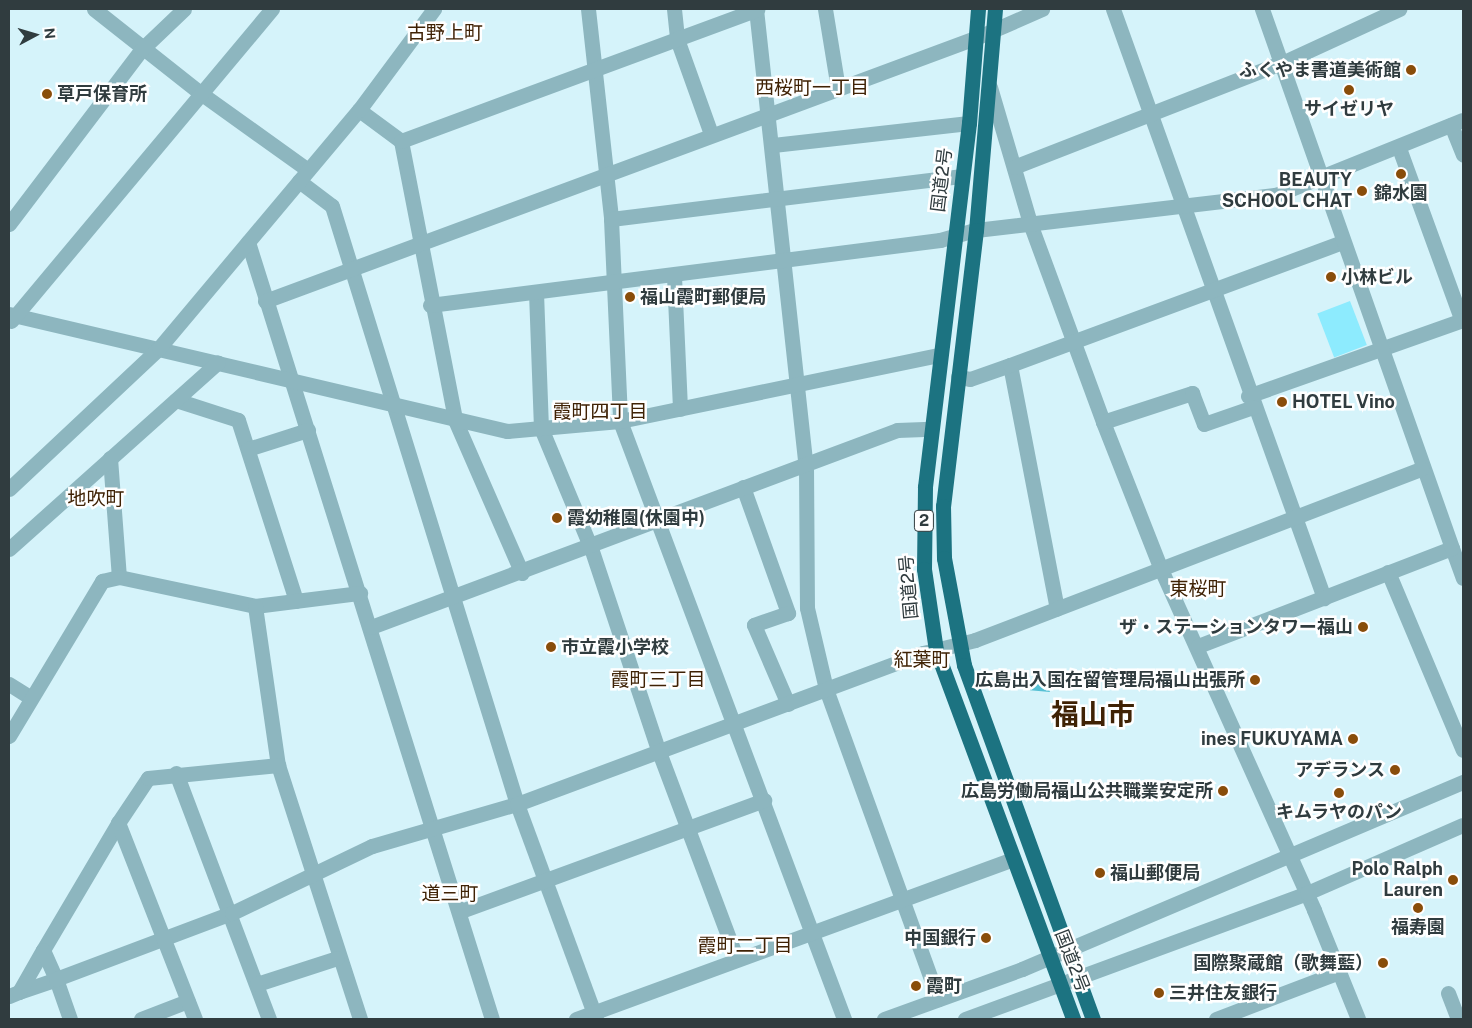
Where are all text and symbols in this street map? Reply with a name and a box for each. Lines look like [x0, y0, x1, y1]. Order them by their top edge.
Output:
north arrow [10, 10, 60, 60]
district label: 古野上町 [407, 22, 483, 44]
text: N [41, 27, 58, 40]
place label: ふくやま書道美術館 [1239, 59, 1401, 81]
marker: ふくやま書道美術館 [1405, 64, 1417, 76]
district label: 西桜町一丁目 [755, 77, 869, 99]
place label: 草戸保育所 [57, 83, 147, 105]
marker: サイゼリヤ [1343, 84, 1355, 96]
marker: 草戸保育所 [41, 88, 53, 100]
place label: サイゼリヤ [1304, 98, 1394, 120]
street label: 国道2号 [927, 147, 957, 213]
marker: 錦水園 [1395, 168, 1407, 180]
place label: BEAUTY SCHOOL CHAT [1222, 170, 1352, 212]
place label: 錦水園 [1374, 182, 1428, 204]
marker: BEAUTY SCHOOL CHAT [1356, 185, 1368, 197]
place label: 小林ビル [1341, 266, 1413, 288]
marker: 小林ビル [1325, 271, 1337, 283]
place label: 福山霞町郵便局 [640, 286, 766, 308]
marker: 福山霞町郵便局 [624, 291, 636, 303]
place label: HOTEL Vino [1292, 391, 1395, 413]
marker: HOTEL Vino [1276, 396, 1288, 408]
district label: 霞町四丁目 [553, 401, 647, 423]
district label: 地吹町 [68, 488, 124, 510]
place label: 霞幼稚園(休園中) [567, 507, 705, 529]
road number: 2 [913, 508, 935, 534]
marker: 霞幼稚園(休園中) [551, 512, 563, 524]
street label: 国道2号 [895, 554, 923, 620]
district label: 東桜町 [1170, 578, 1226, 600]
place label: ザ・ステーションタワー福山 [1119, 616, 1353, 638]
marker: ザ・ステーションタワー福山 [1357, 621, 1369, 633]
place label: 市立霞小学校 [561, 636, 669, 658]
marker: 市立霞小学校 [545, 641, 557, 653]
district label: 紅葉町 [894, 649, 950, 671]
district label: 霞町三丁目 [611, 669, 705, 691]
place label: 広島出入国在留管理局福山出張所 [975, 669, 1245, 691]
marker: 広島出入国在留管理局福山出張所 [1249, 674, 1261, 686]
district label: 福山市 [1051, 697, 1135, 731]
place label: ines FUKUYAMA [1201, 728, 1343, 750]
marker: ines FUKUYAMA [1347, 733, 1359, 745]
place label: アデランス [1295, 759, 1385, 781]
marker: アデランス [1389, 764, 1401, 776]
place label: 広島労働局福山公共職業安定所 [961, 780, 1213, 802]
marker: 広島労働局福山公共職業安定所 [1217, 785, 1229, 797]
marker: キムラヤのパン [1333, 787, 1345, 799]
place label: キムラヤのパン [1276, 801, 1402, 823]
place label: Polo Ralph Lauren [1351, 859, 1443, 902]
place label: 福山郵便局 [1110, 862, 1200, 884]
marker: 福山郵便局 [1094, 867, 1106, 879]
marker: Polo Ralph Lauren [1447, 874, 1459, 886]
district label: 道三町 [422, 883, 478, 905]
marker: 福寿園 [1412, 902, 1424, 914]
place label: 福寿園 [1391, 916, 1445, 938]
place label: 中国銀行 [904, 927, 976, 949]
street label: 国道2号 [1050, 927, 1094, 995]
marker: 中国銀行 [980, 932, 992, 944]
district label: 霞町二丁目 [698, 935, 792, 957]
place label: 国際聚蔵館（歌舞藍） [1193, 952, 1373, 974]
marker: 国際聚蔵館（歌舞藍） [1377, 957, 1389, 969]
place label: 霞町 [926, 975, 962, 997]
marker: 霞町 [910, 980, 922, 992]
place label: 三井住友銀行 [1169, 982, 1277, 1004]
marker: 三井住友銀行 [1153, 987, 1165, 999]

